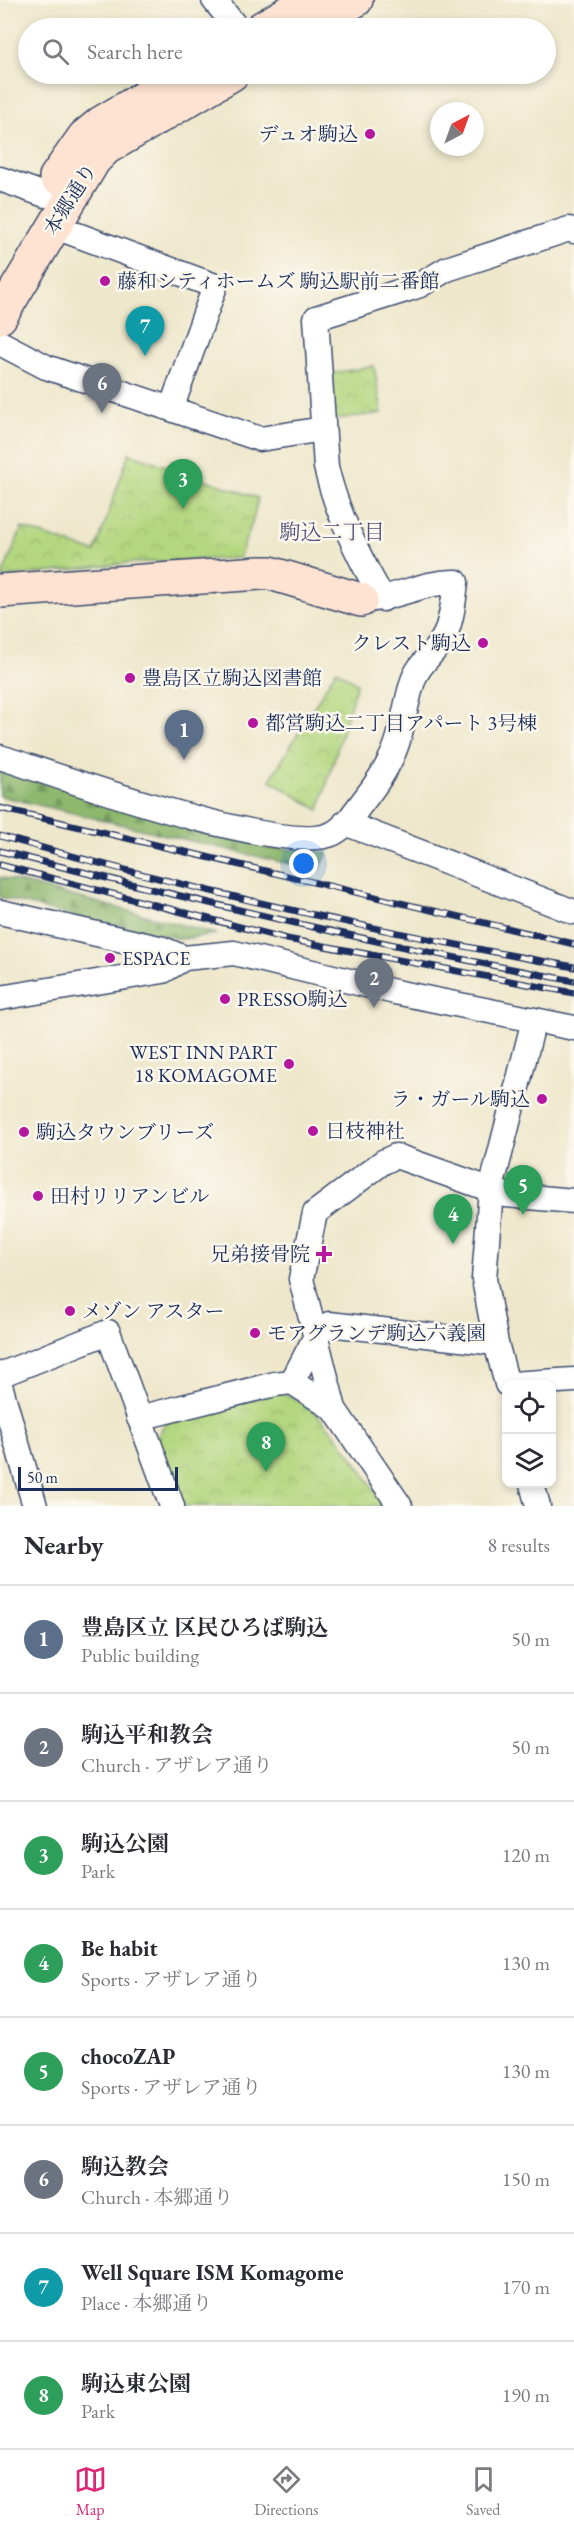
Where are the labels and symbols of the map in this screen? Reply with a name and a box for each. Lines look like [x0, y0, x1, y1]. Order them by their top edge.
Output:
north arrow [430, 102, 484, 156]
place label: デュオ駒込 [259, 121, 358, 147]
marker: デュオ駒込 [363, 127, 377, 141]
street label: 本郷通り [38, 158, 102, 240]
place label: 藤和シティホームズ 駒込駅前二番館 [117, 268, 439, 294]
marker: 藤和シティホームズ 駒込駅前二番館 [98, 274, 112, 288]
pin: 7 [126, 306, 164, 356]
pin: 6 [82, 364, 122, 413]
pin: 3 [164, 460, 202, 509]
district label: 駒込二丁目 [280, 518, 385, 545]
place label: クレスト駒込 [352, 630, 471, 656]
marker: クレスト駒込 [476, 636, 490, 650]
place label: 豊島区立駒込図書館 [142, 665, 322, 691]
marker: 豊島区立駒込図書館 [123, 671, 137, 685]
pin: 1 [164, 710, 204, 760]
place label: 都営駒込二丁目アパート 3号棟 [265, 710, 537, 736]
marker: 都営駒込二丁目アパート 3号棟 [246, 716, 260, 730]
your location [289, 849, 318, 878]
place label: ESPACE [122, 945, 191, 971]
marker: ESPACE [103, 951, 117, 965]
pin: 2 [354, 958, 394, 1008]
place label: PRESSO駒込 [237, 986, 347, 1012]
marker: PRESSO駒込 [218, 992, 232, 1006]
place label: WEST INN PART 18 KOMAGOME [129, 1039, 278, 1088]
marker: WEST INN PART 18 KOMAGOME [282, 1057, 296, 1071]
place label: ラ・ガール駒込 [390, 1086, 530, 1112]
marker: ラ・ガール駒込 [535, 1092, 549, 1106]
place label: 日枝神社 [325, 1118, 405, 1144]
place label: 駒込タウンブリーズ [36, 1119, 214, 1145]
marker: 日枝神社 [306, 1124, 320, 1138]
marker: 駒込タウンブリーズ [17, 1125, 31, 1139]
pin: 5 [504, 1166, 542, 1215]
place label: 田村リリアンビル [50, 1183, 209, 1209]
marker: 田村リリアンビル [31, 1189, 45, 1203]
pin: 4 [434, 1194, 472, 1244]
place label: 兄弟接骨院 [210, 1241, 310, 1267]
marker: 兄弟接骨院 [315, 1245, 333, 1263]
place label: メゾン アスター [82, 1298, 225, 1324]
marker: メゾン アスター [63, 1304, 77, 1318]
place label: モアグランデ駒込六義園 [267, 1320, 486, 1346]
marker: モアグランデ駒込六義園 [248, 1326, 262, 1340]
pin: 8 [246, 1422, 286, 1472]
scale bar [18, 1464, 178, 1492]

